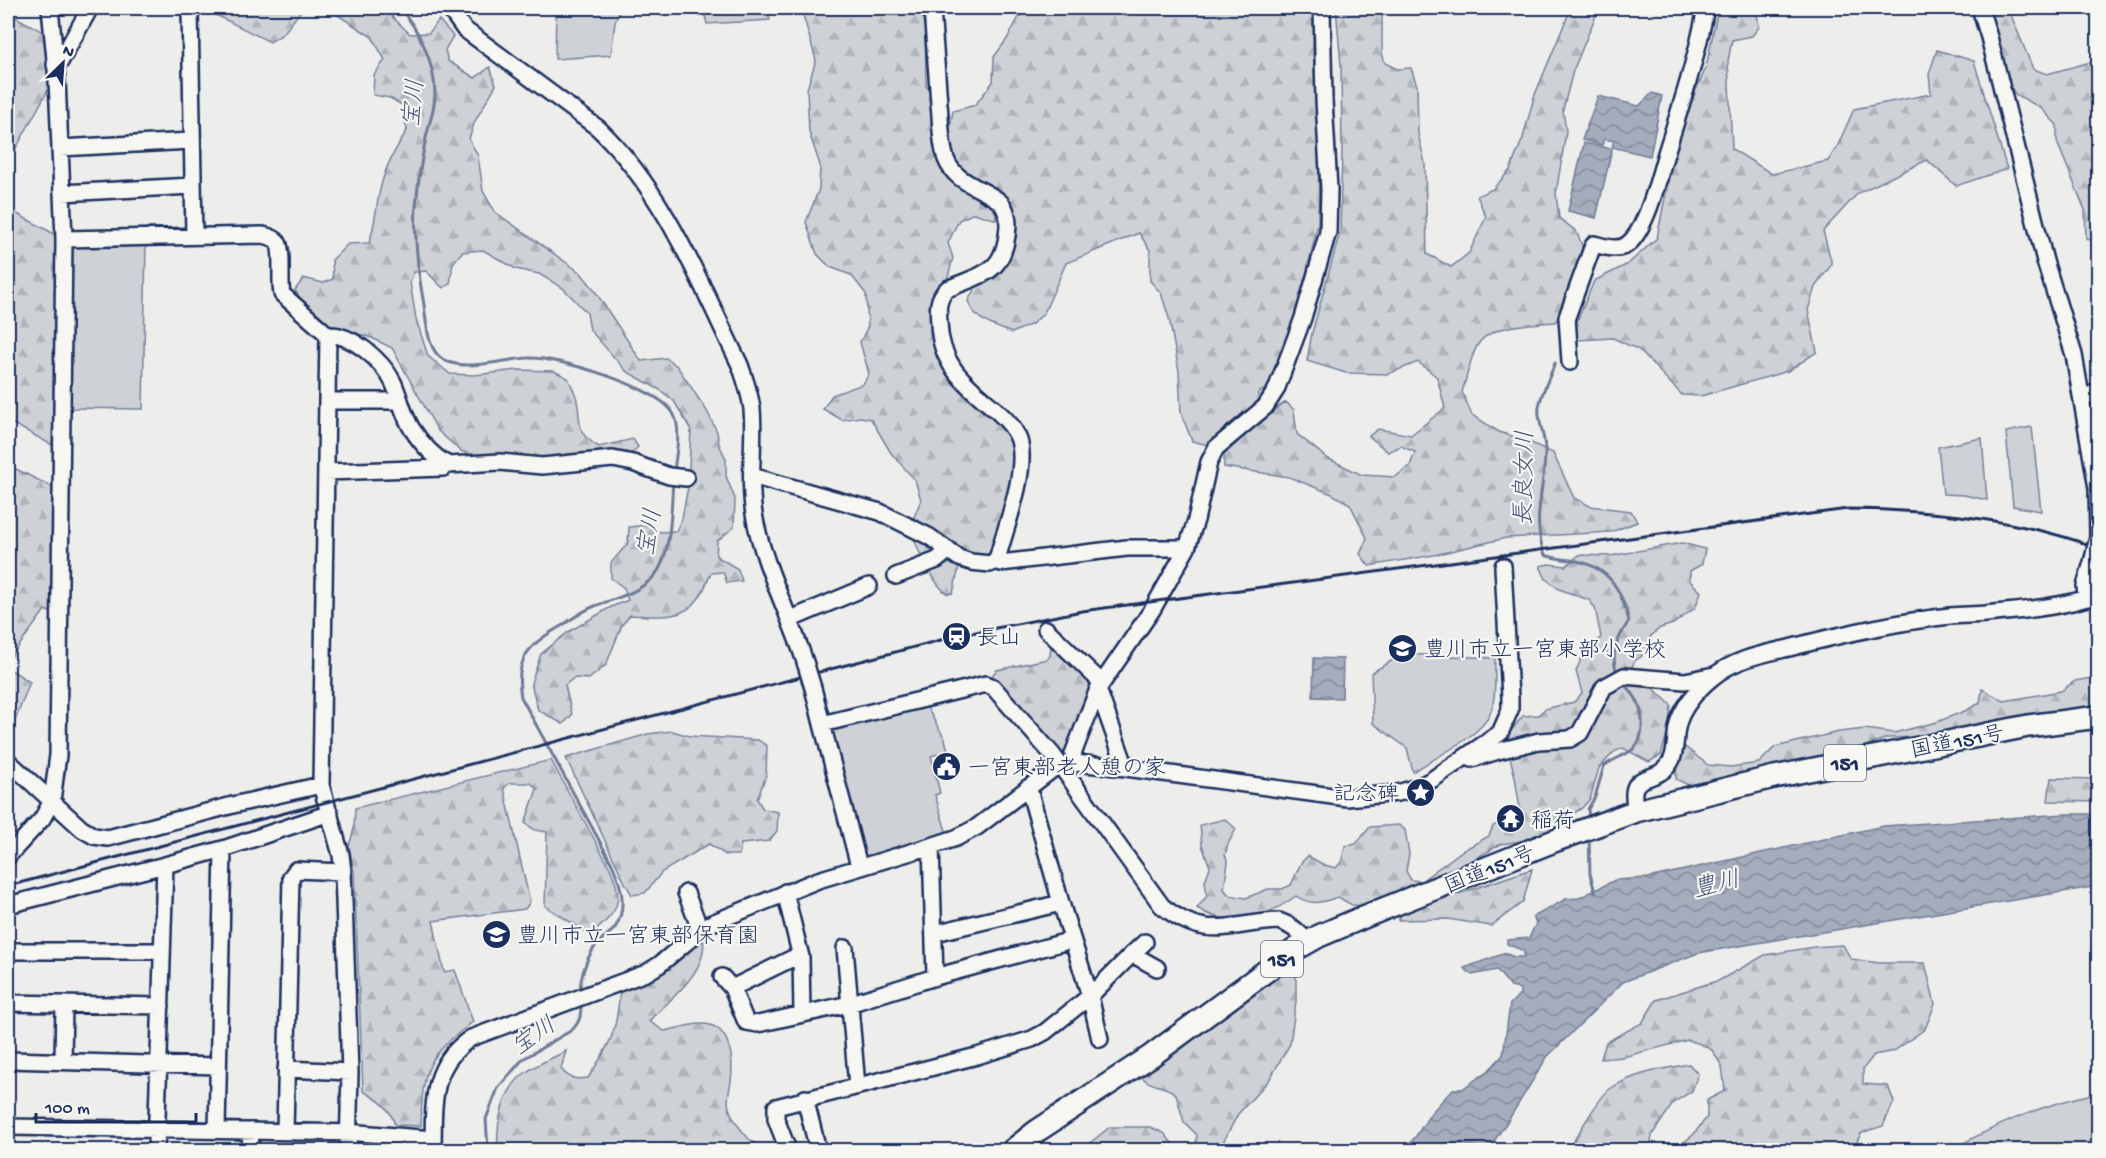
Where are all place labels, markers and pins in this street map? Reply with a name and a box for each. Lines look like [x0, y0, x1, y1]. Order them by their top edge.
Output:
station icon: 長山 [940, 620, 972, 652]
place label: 長山 [977, 627, 1021, 653]
school or university icon: 豊川市立一宮東部小学校 [1387, 632, 1419, 664]
place label: 豊川市立一宮東部小学校 [1424, 638, 1666, 665]
public building icon: 一宮東部老人憩の家 [931, 750, 963, 782]
place label: 一宮東部老人憩の家 [968, 756, 1166, 783]
place icon: 記念碑 [1404, 776, 1436, 808]
place label: 記念碑 [1333, 781, 1399, 809]
temple icon: 稲荷 [1494, 803, 1526, 835]
place label: 稲荷 [1531, 809, 1575, 836]
school or university icon: 豊川市立一宮東部保育園 [480, 918, 512, 950]
place label: 豊川市立一宮東部保育園 [517, 924, 759, 951]

